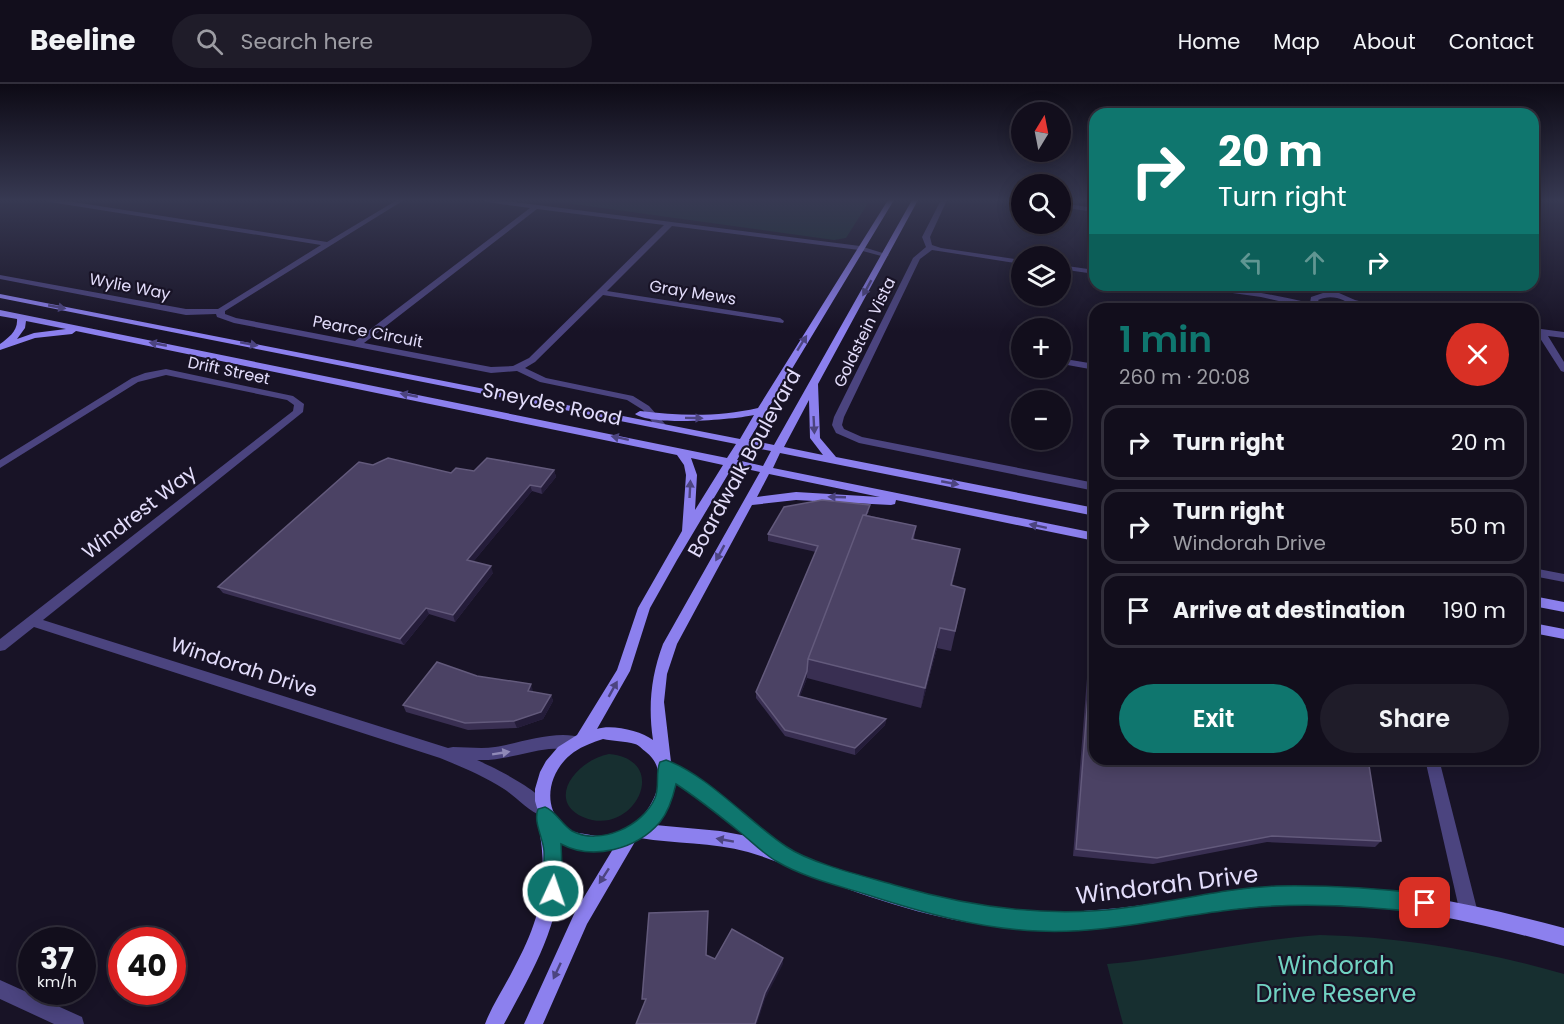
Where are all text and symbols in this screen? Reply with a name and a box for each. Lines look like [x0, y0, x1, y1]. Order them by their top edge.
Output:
search box [172, 14, 592, 68]
text: Beeline [30, 21, 136, 60]
icon: search [193, 25, 226, 58]
text: Search here [241, 26, 373, 57]
text: Home [1178, 27, 1240, 56]
text: Map [1273, 27, 1320, 56]
text: About [1353, 27, 1416, 56]
text: Contact [1449, 27, 1534, 56]
north arrow [1011, 102, 1071, 162]
map controls [1011, 102, 1071, 450]
text: 20 m [1218, 122, 1323, 181]
icon: right [1119, 132, 1197, 210]
button: search [1011, 174, 1071, 234]
text: Turn right [1218, 178, 1347, 215]
button: layers [1011, 246, 1071, 306]
icon: left [1235, 246, 1268, 279]
icon: ahead [1298, 246, 1331, 279]
icon: right [1361, 246, 1394, 279]
street label: Wylie Way [87, 267, 172, 306]
street label: Goldstein Vista [828, 273, 901, 391]
street label: Gray Mews [648, 274, 738, 311]
one-way arrow [862, 280, 872, 297]
one-way arrow [48, 303, 67, 312]
street label: Pearce Circuit [311, 310, 425, 353]
text: 1 min [1119, 314, 1212, 365]
button: + [1011, 318, 1071, 378]
button: close [1446, 323, 1509, 386]
one-way arrow [796, 336, 808, 352]
one-way arrow [148, 339, 167, 348]
one-way arrow [240, 340, 259, 349]
street label: Drift Street [186, 351, 272, 390]
text: 260 m · 20:08 [1119, 363, 1250, 391]
street label: Boardwalk Boulevard [681, 364, 807, 562]
street label: Sneydes Road [480, 376, 624, 432]
one-way arrow [399, 390, 418, 399]
button: − [1011, 390, 1071, 450]
one-way arrow [684, 413, 703, 423]
one-way arrow [809, 415, 818, 434]
icon: right [1122, 426, 1155, 459]
text: Turn right [1173, 427, 1284, 458]
text: 20 m [1451, 427, 1506, 458]
one-way arrow [611, 433, 630, 443]
street label: Windrest Way [76, 458, 202, 566]
one-way arrow [941, 479, 960, 488]
one-way arrow [686, 480, 695, 499]
one-way arrow [827, 492, 846, 502]
text: Turn right [1173, 496, 1284, 527]
icon: right [1122, 510, 1155, 543]
text: 50 m [1450, 511, 1506, 542]
one-way arrow [1028, 520, 1047, 530]
text: Windorah Drive [1173, 529, 1326, 557]
one-way arrow [715, 544, 725, 561]
icon: arrive [1122, 594, 1155, 627]
text: Arrive at destination [1173, 595, 1405, 626]
text: 190 m [1443, 595, 1506, 626]
street label: Windorah Drive [167, 630, 321, 704]
one-way arrow [608, 680, 618, 697]
button: Exit [1119, 684, 1308, 753]
button: Share [1320, 684, 1509, 753]
one-way arrow [492, 748, 511, 757]
one-way arrow [715, 835, 734, 844]
street label: Windorah Drive [1074, 857, 1260, 912]
position arrow [521, 859, 585, 923]
one-way arrow [599, 868, 610, 884]
pin [1399, 877, 1450, 928]
icon: arrive [1408, 886, 1441, 919]
speed limit sign: 40 [108, 927, 186, 1005]
text: 37 [40, 937, 74, 980]
park label: Windorah Drive Reserve [1256, 949, 1416, 1010]
one-way arrow [552, 963, 561, 980]
text: km/h [37, 971, 77, 992]

